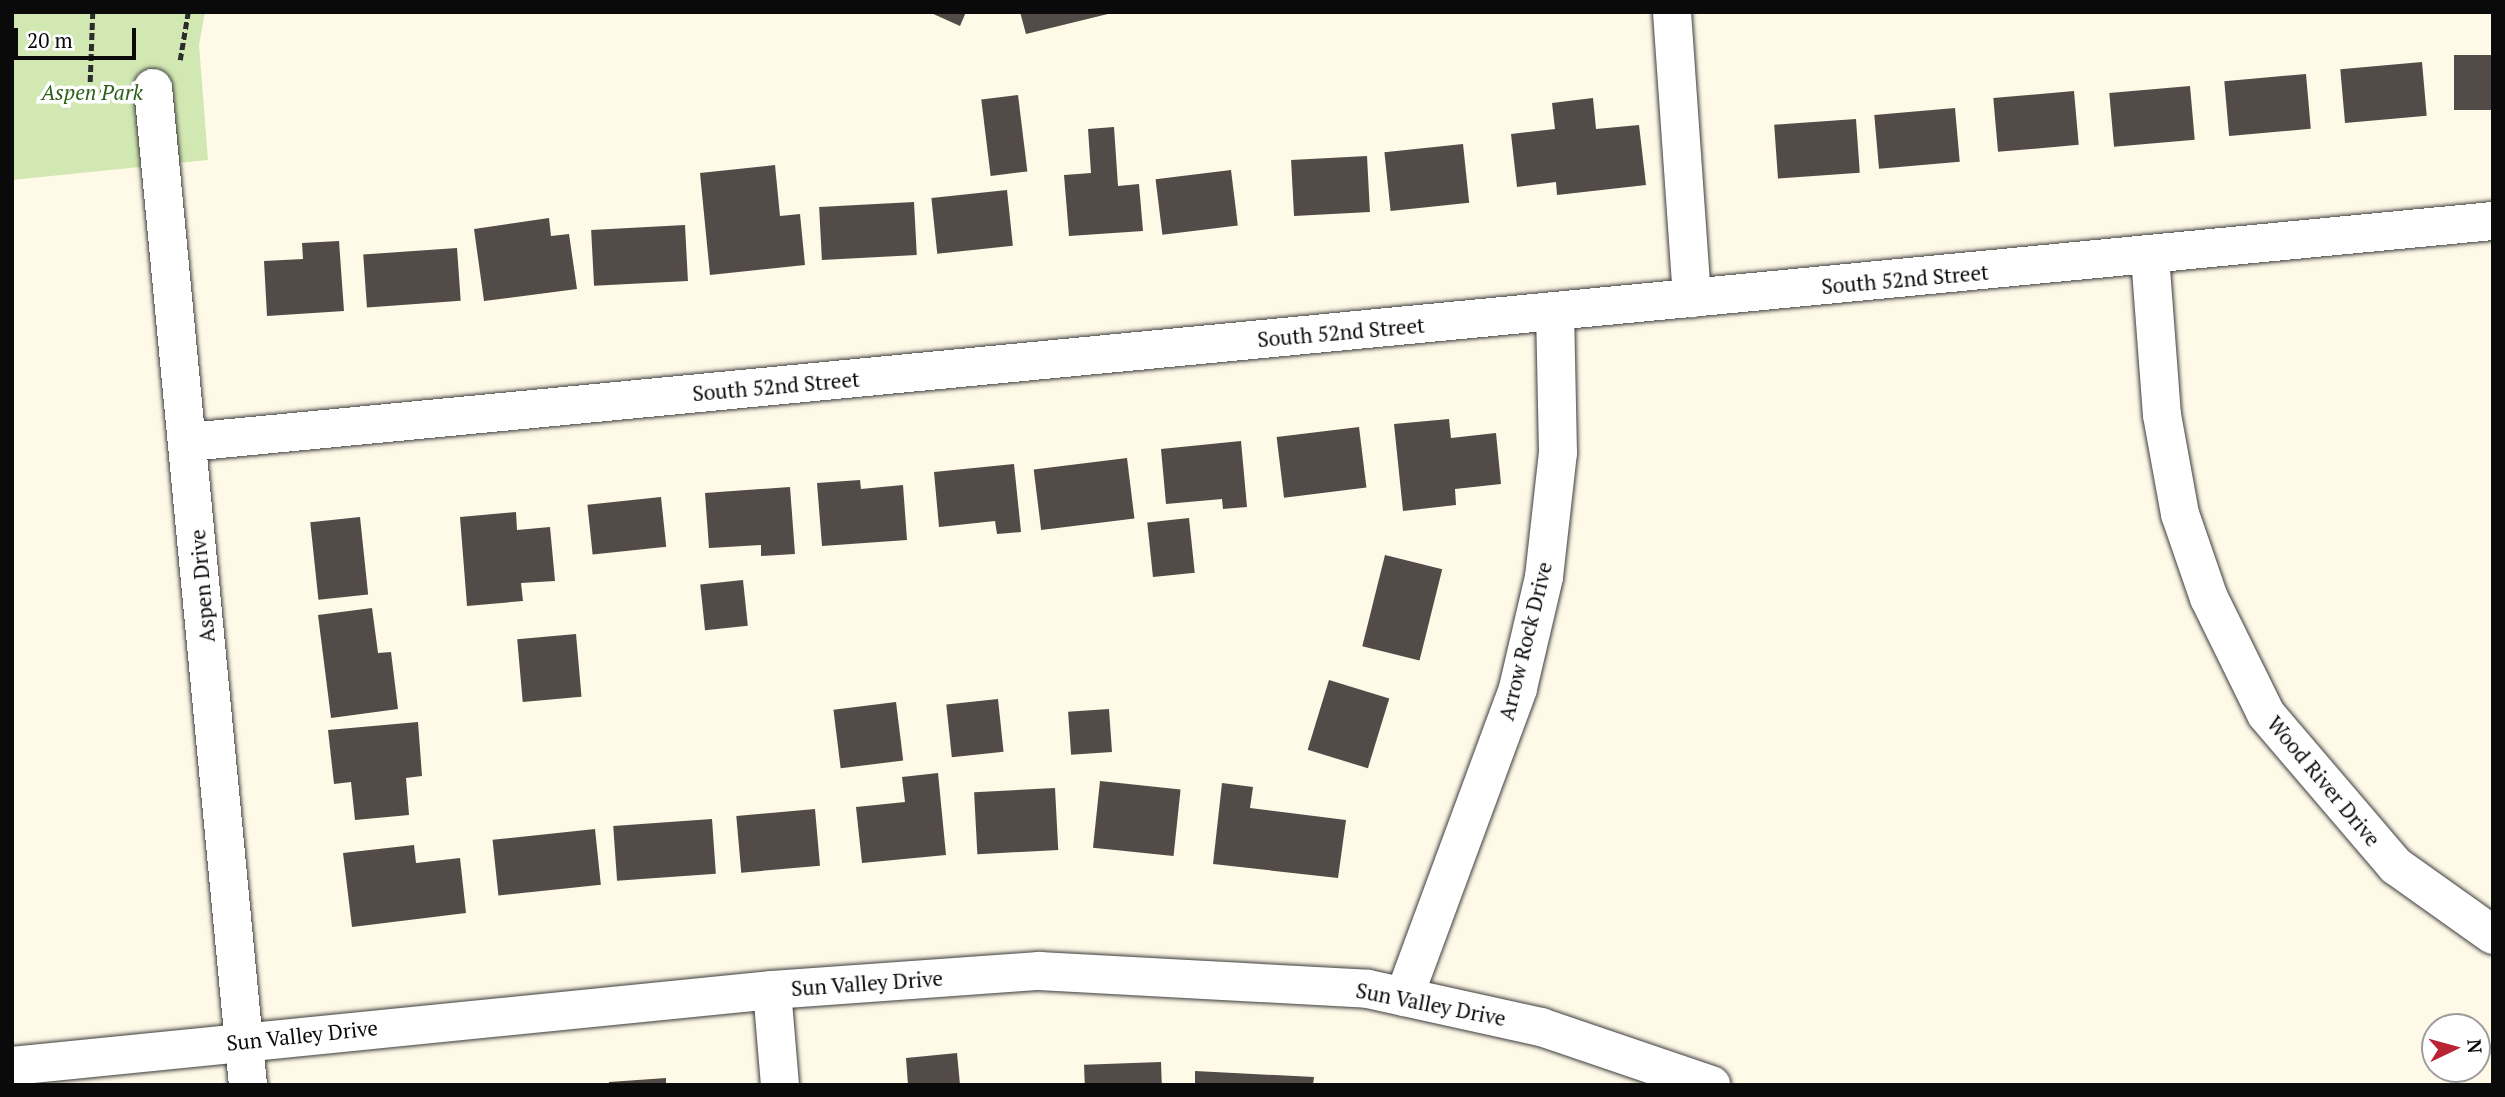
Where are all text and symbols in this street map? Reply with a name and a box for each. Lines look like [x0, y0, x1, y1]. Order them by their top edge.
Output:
scale bar [18, 14, 140, 58]
text: 20 m [27, 26, 73, 54]
park label: Aspen Park [41, 79, 143, 105]
street label: South 52nd Street [1820, 259, 1990, 299]
street label: South 52nd Street [1256, 312, 1426, 352]
street label: South 52nd Street [691, 366, 861, 406]
street label: Aspen Drive [184, 528, 220, 644]
street label: Arrow Rock Drive [1493, 559, 1557, 723]
street label: Wood River Drive [2262, 711, 2386, 851]
street label: Sun Valley Drive [790, 965, 944, 1001]
street label: Sun Valley Drive [1354, 977, 1508, 1031]
north arrow [2421, 1013, 2491, 1083]
street label: Sun Valley Drive [225, 1014, 379, 1056]
text: N [2462, 1038, 2489, 1055]

